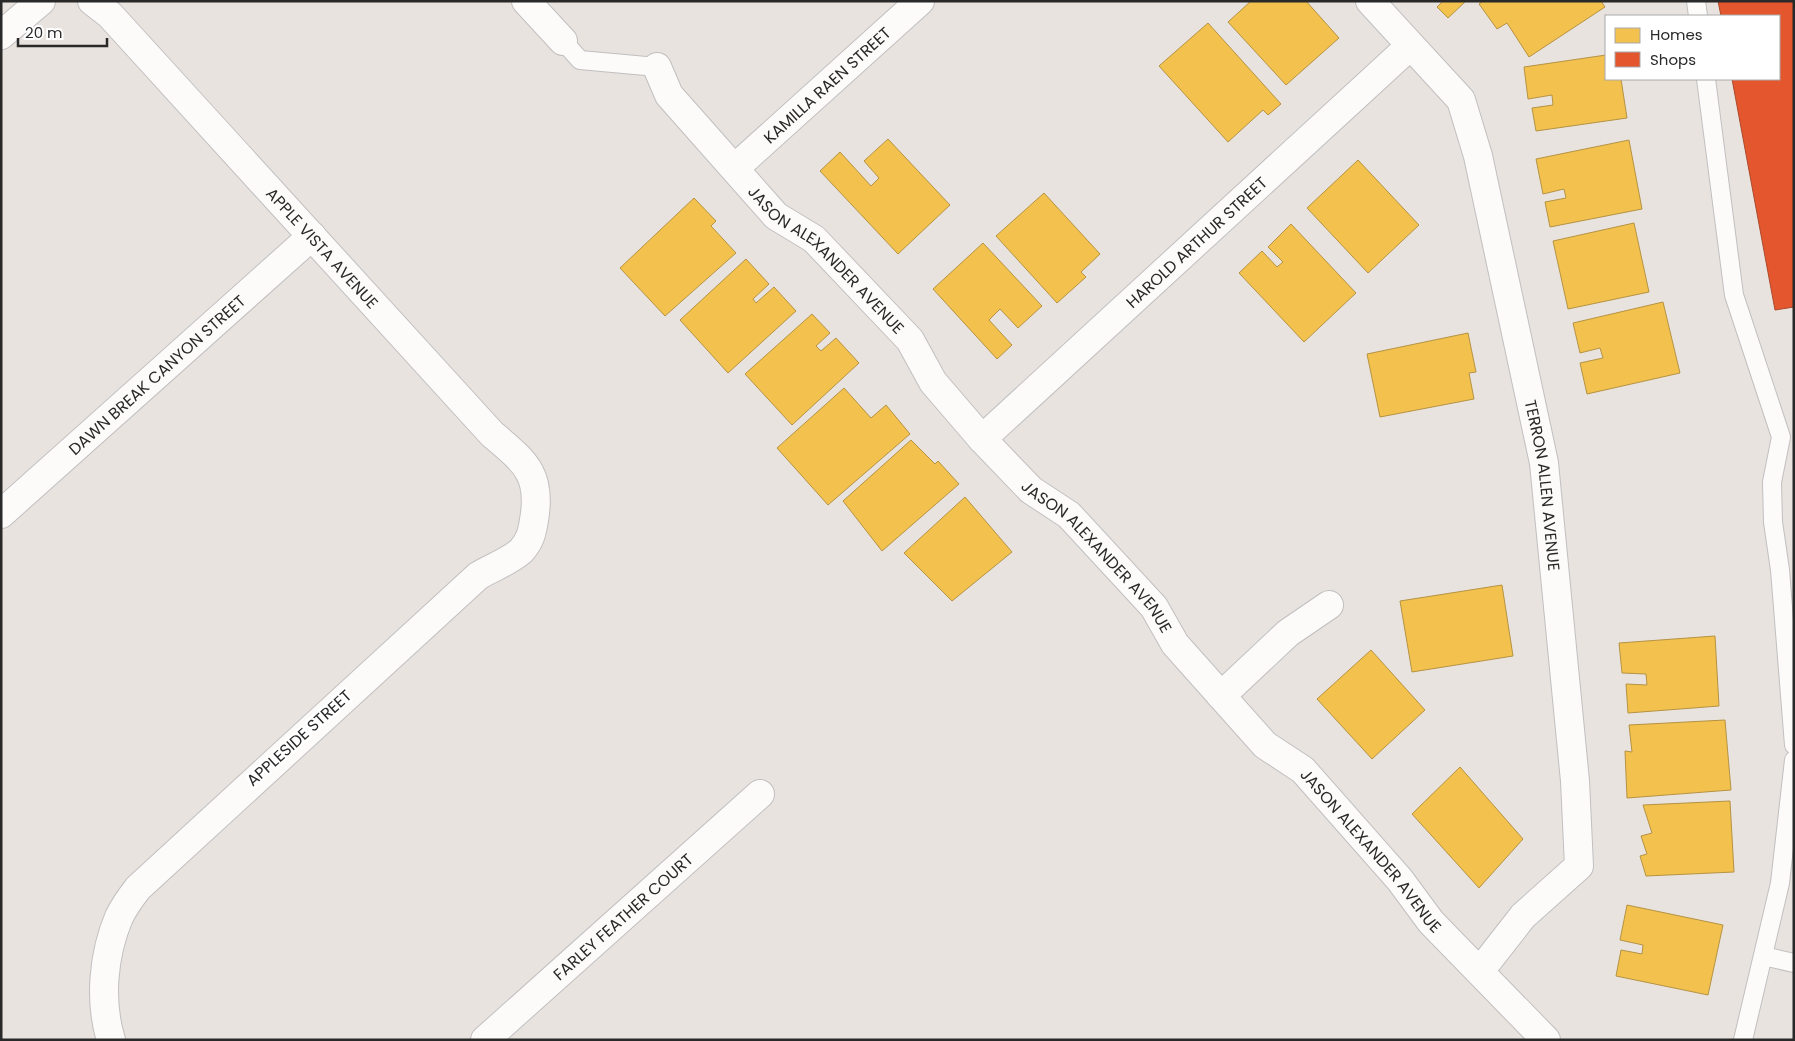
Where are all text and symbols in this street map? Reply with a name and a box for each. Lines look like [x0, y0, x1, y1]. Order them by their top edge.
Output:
scale bar [18, 15, 106, 47]
legend [1605, 15, 1780, 80]
street label: KAMILLA RAEN STREET [758, 21, 896, 148]
text: 20 m [25, 22, 63, 43]
text: Homes [1650, 24, 1703, 45]
text: Shops [1650, 49, 1696, 70]
street label: HAROLD ARTHUR STREET [1121, 171, 1272, 313]
street label: JASON ALEXANDER AVENUE [743, 181, 910, 339]
street label: APPLE VISTA AVENUE [261, 182, 384, 314]
street label: DAWN BREAK CANYON STREET [63, 289, 251, 460]
street label: TERRON ALLEN AVENUE [1519, 398, 1566, 572]
street label: JASON ALEXANDER AVENUE [1016, 475, 1178, 637]
street label: APPLESIDE STREET [241, 684, 357, 792]
street label: JASON ALEXANDER AVENUE [1295, 763, 1447, 938]
street label: FARLEY FEATHER COURT [548, 848, 698, 985]

